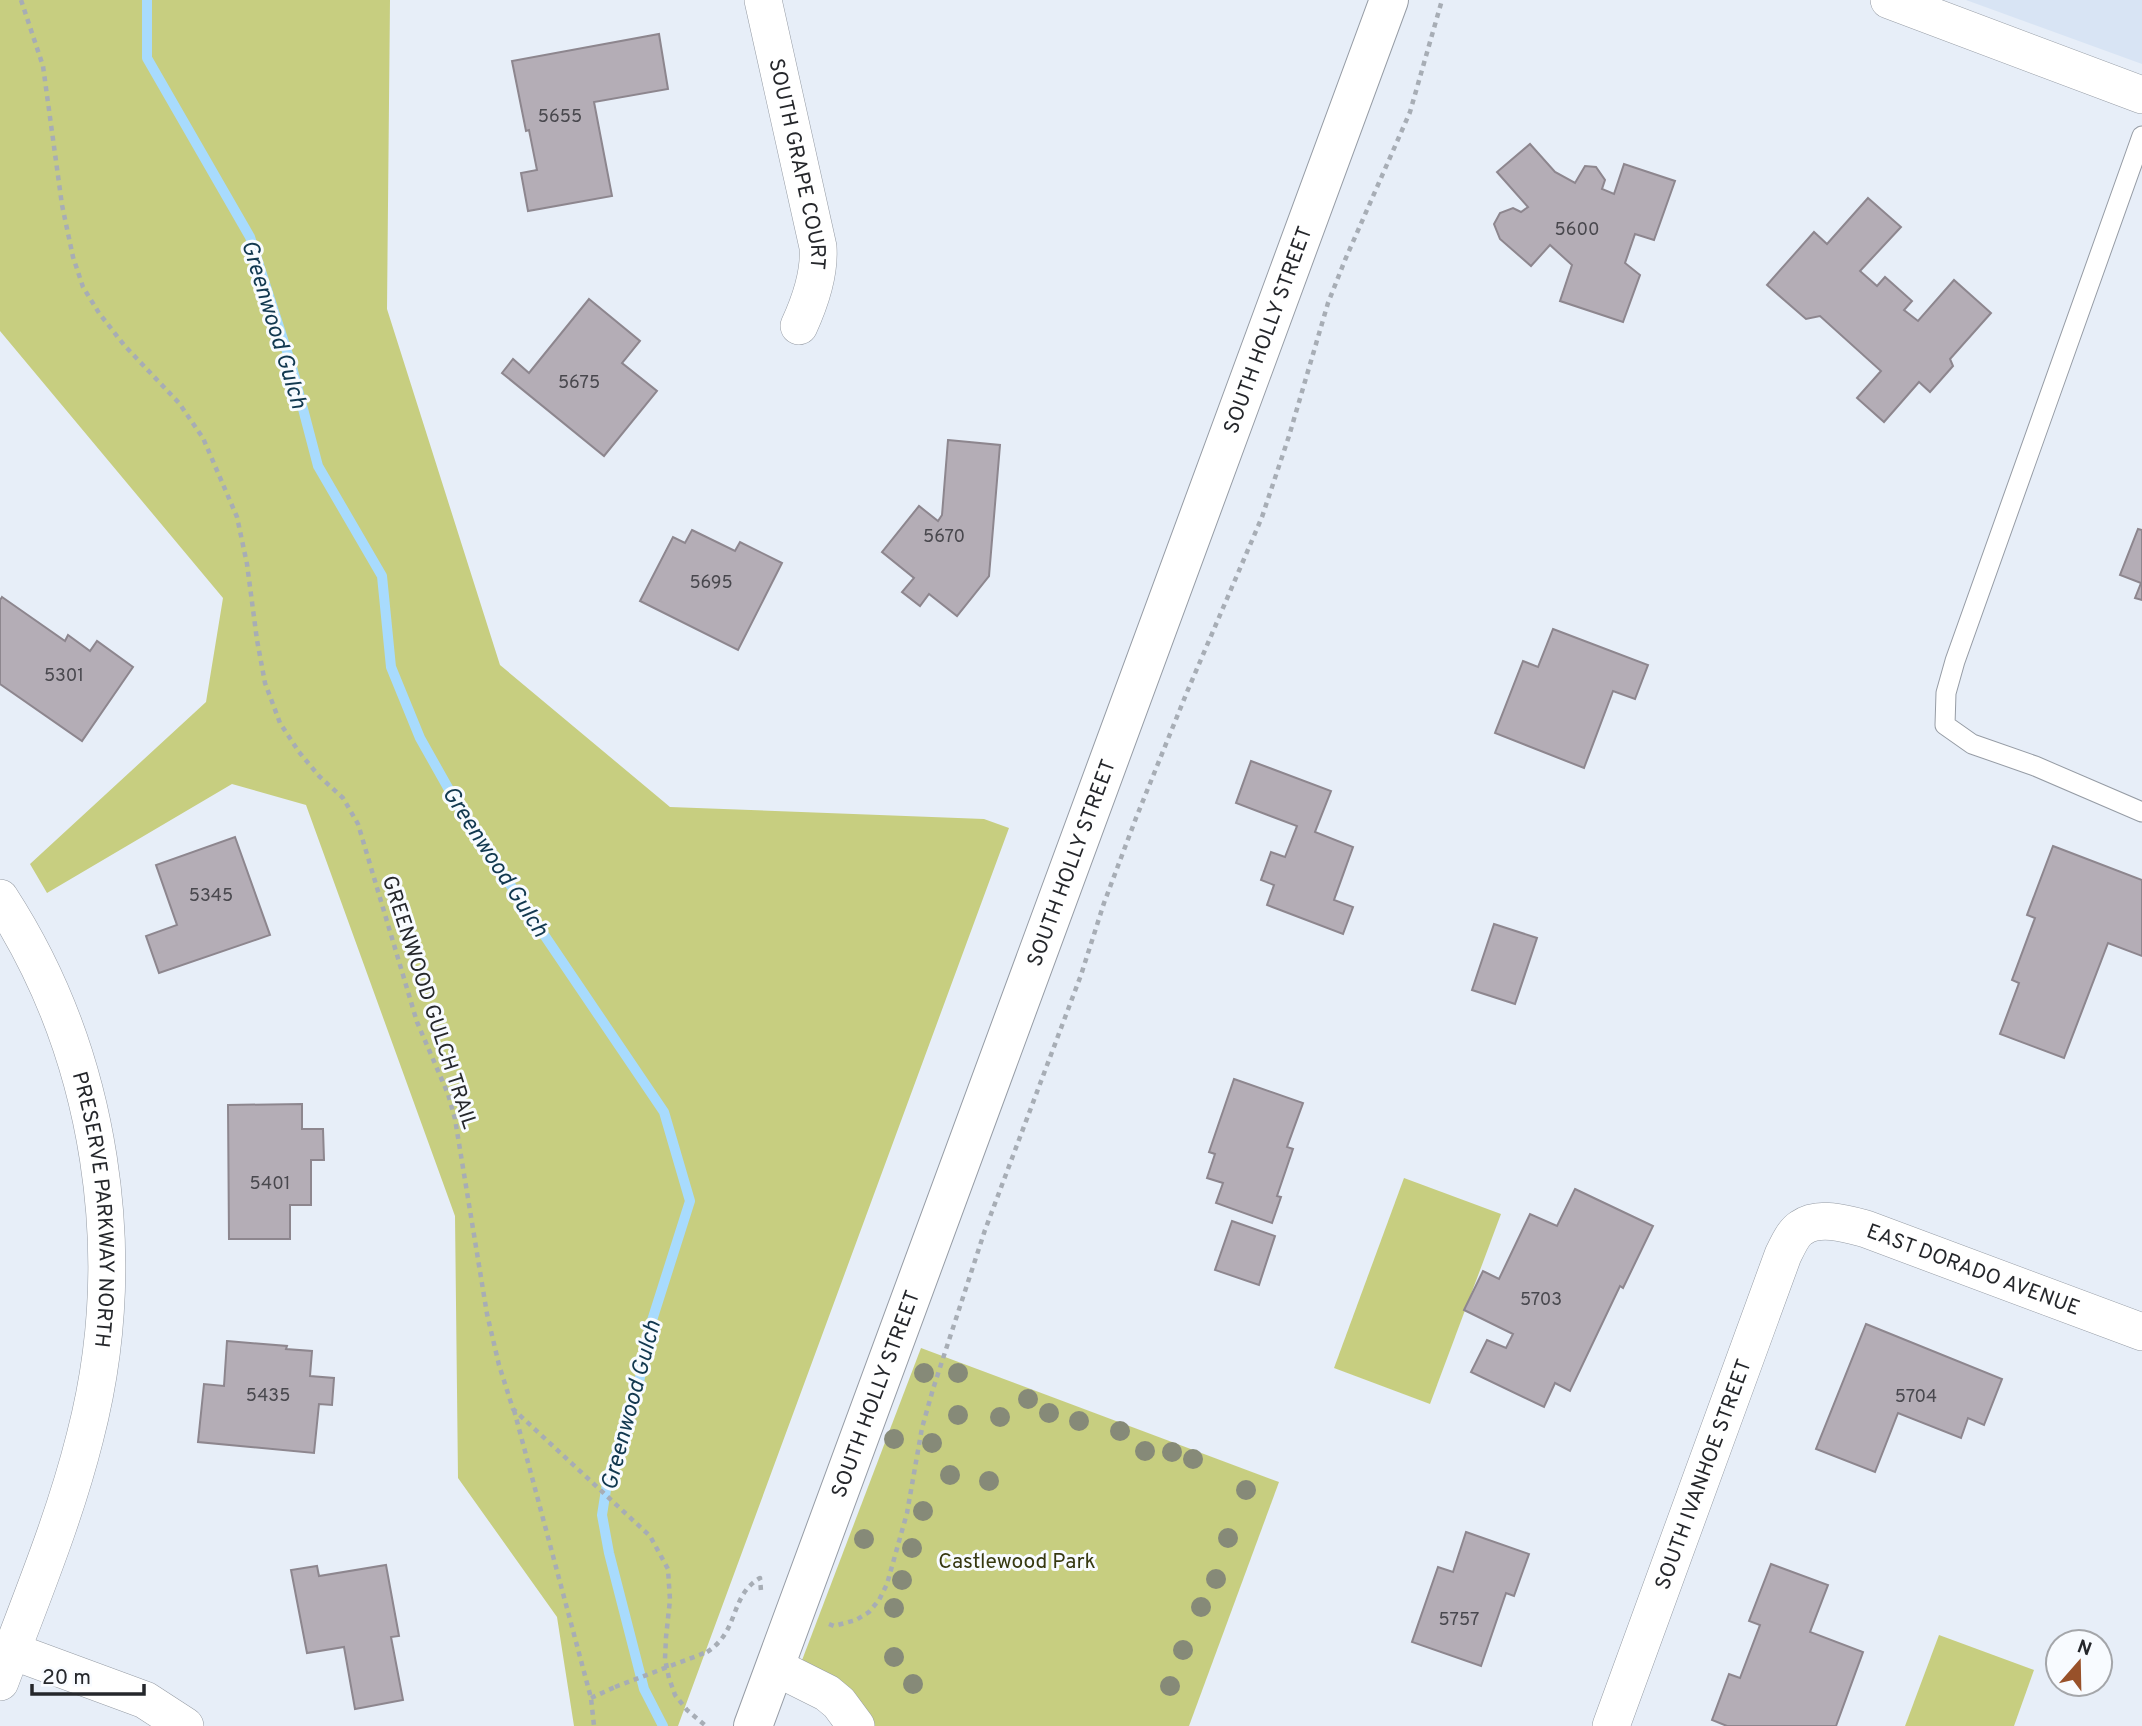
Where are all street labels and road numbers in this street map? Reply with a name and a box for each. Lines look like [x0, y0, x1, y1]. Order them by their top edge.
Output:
street label: SOUTH GRAPE COURT [761, 56, 830, 271]
street label: SOUTH HOLLY STREET [1218, 223, 1319, 438]
street label: SOUTH HOLLY STREET [1022, 756, 1123, 971]
street label: GREENWOOD GULCH TRAIL [375, 872, 482, 1133]
street label: PRESERVE PARKWAY NORTH [65, 1069, 119, 1349]
street label: EAST DORADO AVENUE [1862, 1218, 2083, 1323]
street label: SOUTH HOLLY STREET [826, 1287, 927, 1502]
street label: SOUTH IVANHOE STREET [1650, 1356, 1759, 1594]

